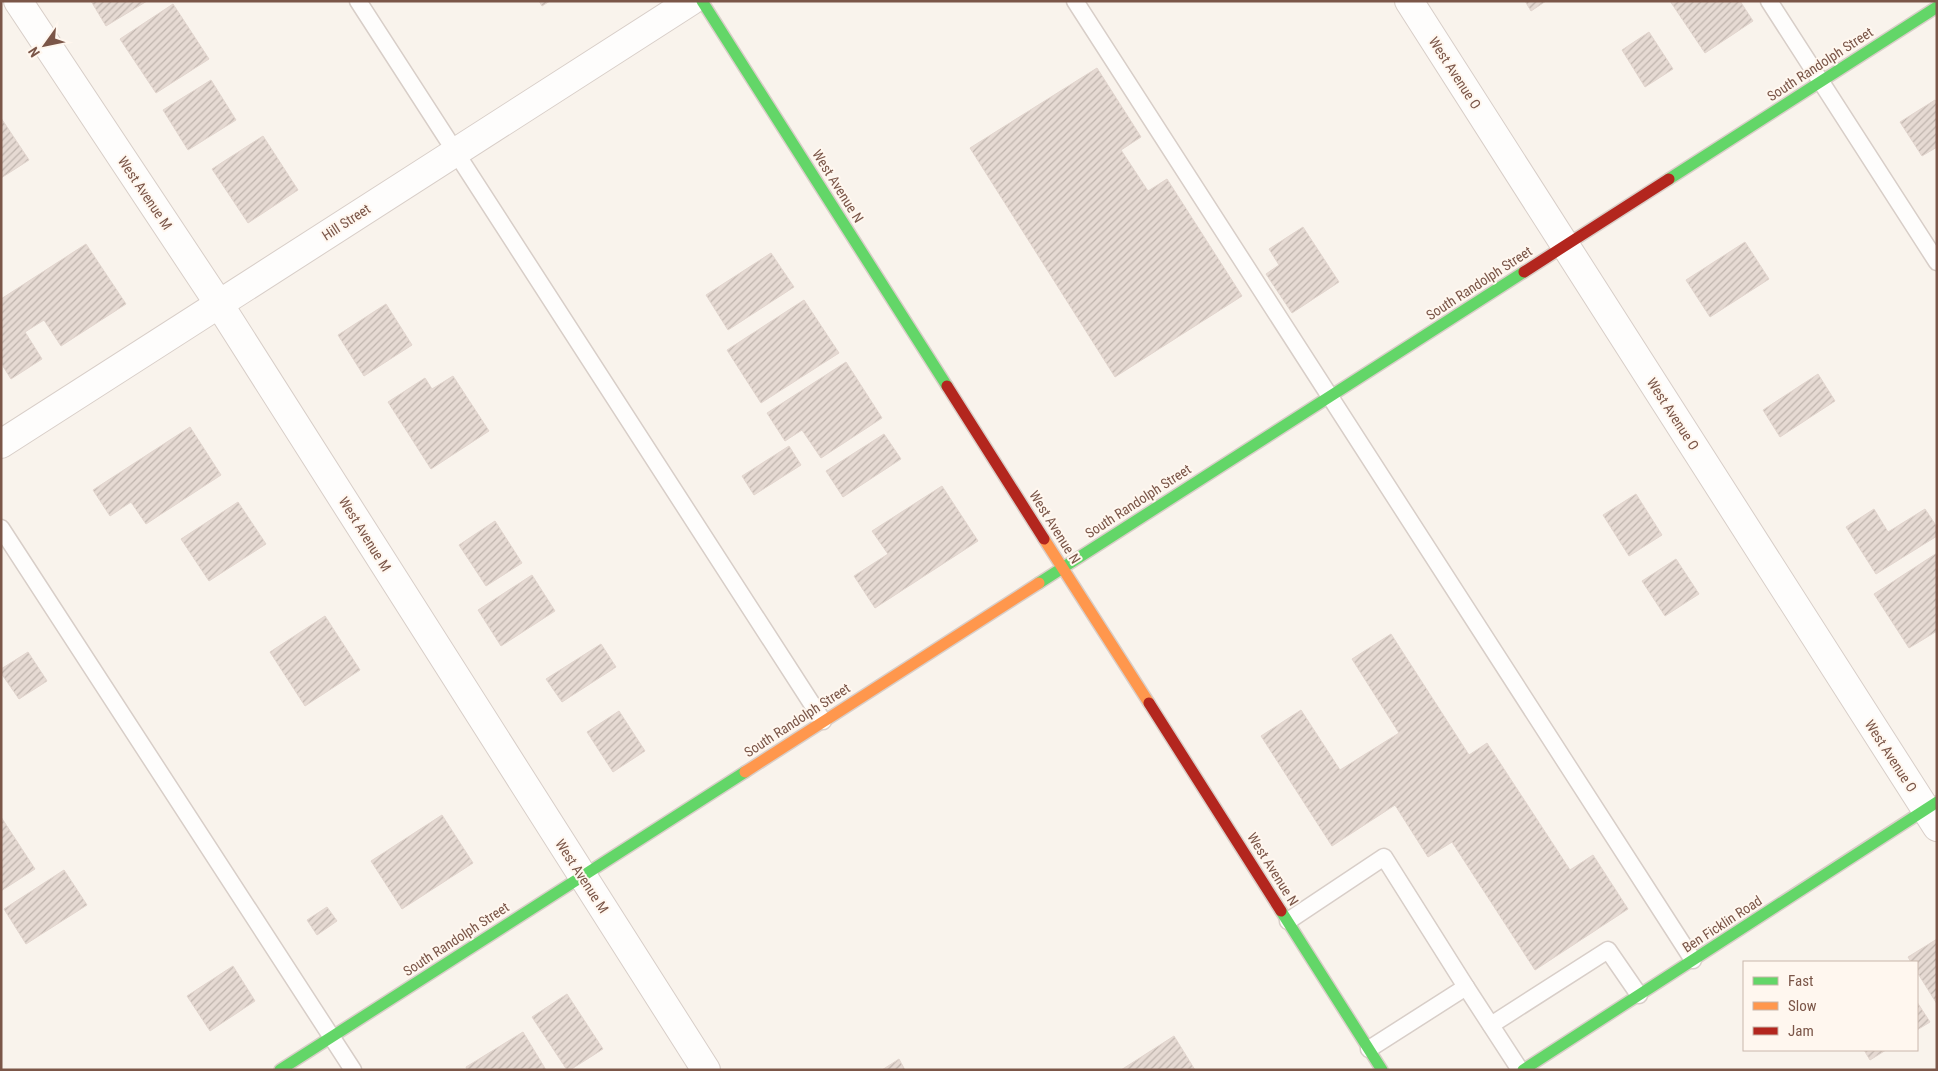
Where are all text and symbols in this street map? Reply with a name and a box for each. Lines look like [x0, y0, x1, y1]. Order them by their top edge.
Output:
north arrow [20, 20, 70, 70]
street label: South Randolph Street [1764, 24, 1876, 104]
street label: West Avenue O [1426, 34, 1484, 112]
text: N [25, 44, 43, 60]
street label: West Avenue N [809, 147, 867, 225]
street label: West Avenue M [115, 153, 175, 233]
street label: Hill Street [319, 200, 373, 244]
street label: South Randolph Street [1423, 243, 1535, 323]
street label: West Avenue O [1644, 375, 1702, 453]
street label: South Randolph Street [1082, 461, 1194, 541]
street label: West Avenue N [1026, 488, 1084, 566]
street label: West Avenue M [336, 494, 394, 574]
street label: South Randolph Street [741, 680, 853, 760]
street label: West Avenue O [1862, 717, 1920, 795]
street label: West Avenue N [1244, 830, 1302, 908]
street label: West Avenue M [552, 836, 612, 916]
street label: Ben Ficklin Road [1679, 892, 1765, 956]
street label: South Randolph Street [400, 899, 512, 979]
legend [1743, 961, 1918, 1051]
text: Fast [1788, 972, 1813, 990]
text: Slow [1788, 997, 1817, 1015]
text: Jam [1788, 1022, 1814, 1040]

